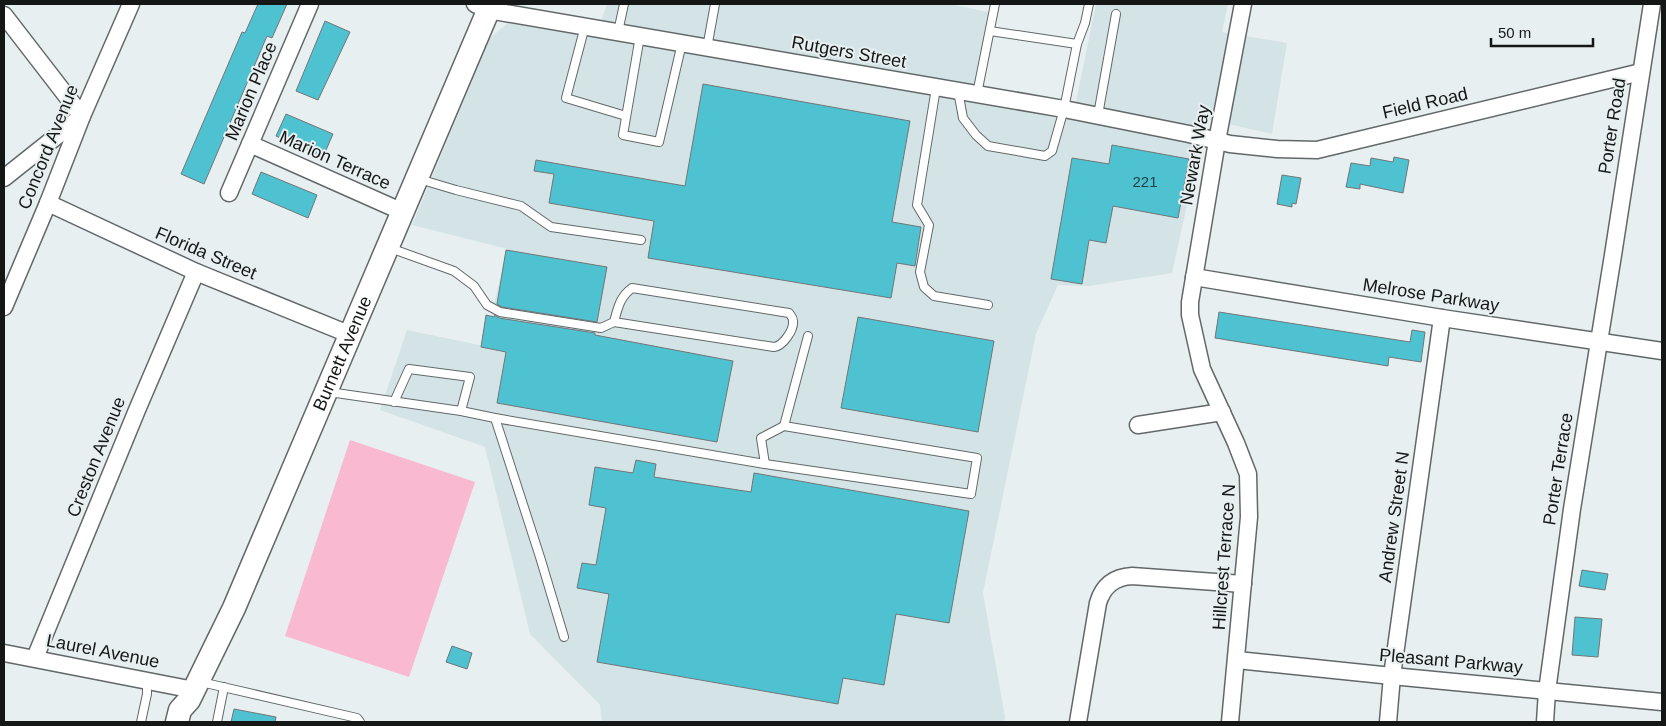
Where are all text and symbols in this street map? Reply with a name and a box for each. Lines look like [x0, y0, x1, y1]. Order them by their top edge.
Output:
scale bar [1491, 15, 1594, 47]
text: 50 m [1498, 24, 1531, 41]
street label: Rutgers Street [790, 32, 908, 72]
street label: Marion Place [221, 39, 281, 143]
street label: Porter Road [1595, 77, 1629, 175]
street label: Concord Avenue [14, 82, 82, 212]
street label: Field Road [1380, 83, 1470, 123]
street label: Newark Way [1176, 103, 1214, 207]
street label: Marion Terrace [276, 127, 394, 193]
house number: 221 [1132, 173, 1158, 190]
street label: Florida Street [152, 223, 260, 283]
street label: Melrose Parkway [1361, 274, 1501, 316]
street label: Burnett Avenue [309, 293, 376, 414]
street label: Creston Avenue [63, 394, 129, 520]
street label: Porter Terrace [1539, 411, 1577, 527]
street label: Andrew Street N [1375, 450, 1413, 584]
street label: Hillcrest Terrace N [1209, 483, 1239, 631]
street label: Laurel Avenue [45, 630, 161, 672]
street label: Pleasant Parkway [1378, 645, 1524, 677]

